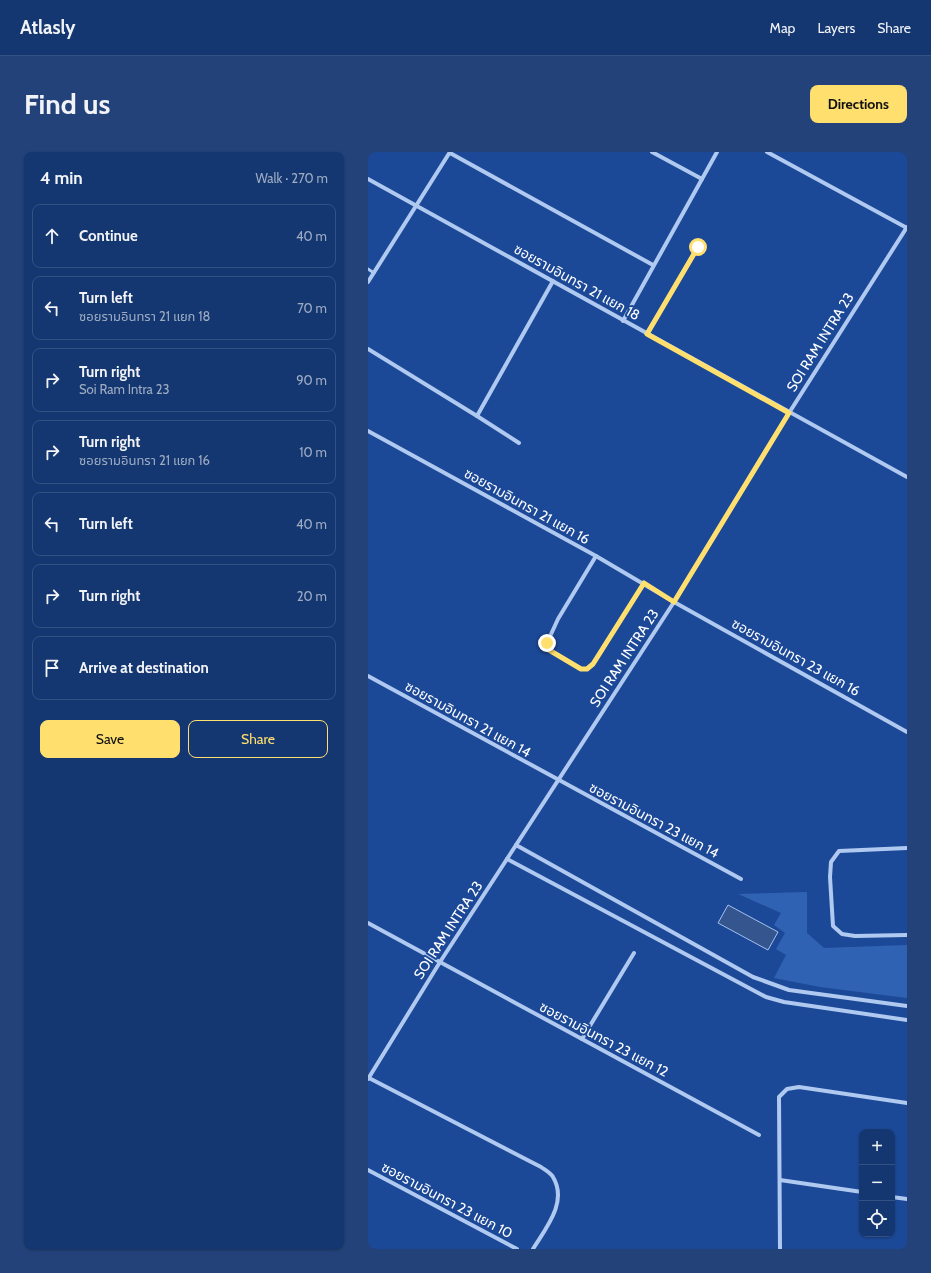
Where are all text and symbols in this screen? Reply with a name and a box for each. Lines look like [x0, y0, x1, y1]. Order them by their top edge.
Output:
text: Atlasly [20, 16, 76, 39]
text: Map [770, 19, 795, 37]
text: Layers [817, 19, 855, 37]
text: Share [877, 19, 911, 37]
button: Directions [810, 85, 907, 123]
text: Find us [24, 87, 110, 121]
text: 4 min [40, 168, 83, 188]
text: Walk · 270 m [256, 170, 328, 186]
icon: ahead [41, 225, 63, 247]
text: Continue [79, 227, 138, 245]
text: 40 m [296, 228, 327, 244]
route start [689, 238, 707, 256]
street label: ซอยรามอินทรา 21 แยก 18 [511, 240, 643, 324]
text: Turn left [79, 289, 133, 307]
street label: SOI RAM INTRA 23 [782, 289, 858, 395]
icon: left [41, 297, 63, 319]
text: 70 m [297, 300, 327, 316]
text: ซอยรามอินทรา 21 แยก 18 [79, 308, 210, 324]
text: Turn right [79, 363, 140, 381]
icon: right [41, 369, 63, 391]
text: 90 m [296, 372, 327, 388]
text: Soi Ram Intra 23 [79, 381, 170, 397]
text: Turn right [79, 433, 140, 451]
icon: right [41, 441, 63, 463]
text: 10 m [299, 444, 327, 460]
text: ซอยรามอินทรา 21 แยก 16 [79, 452, 210, 468]
street label: ซอยรามอินทรา 21 แยก 16 [461, 464, 593, 548]
icon: left [41, 513, 63, 535]
text: Turn left [79, 515, 133, 533]
text: 40 m [296, 516, 327, 532]
icon: right [41, 585, 63, 607]
text: Turn right [79, 587, 140, 605]
text: 20 m [297, 588, 327, 604]
street label: SOI RAM INTRA 23 [586, 606, 662, 710]
street label: ซอยรามอินทรา 23 แยก 16 [729, 614, 863, 700]
route end [538, 634, 556, 652]
icon: arrive [41, 657, 63, 679]
text: Arrive at destination [79, 659, 209, 677]
street label: ซอยรามอินทรา 21 แยก 14 [402, 677, 534, 761]
button: Save [40, 720, 180, 758]
button: Share [188, 720, 328, 758]
street label: ซอยรามอินทรา 23 แยก 14 [586, 778, 722, 862]
street label: SOI RAM INTRA 23 [410, 878, 486, 982]
street label: ซอยรามอินทรา 23 แยก 12 [536, 997, 672, 1081]
map controls [859, 1129, 895, 1237]
button: + [859, 1129, 895, 1165]
street label: ซอยรามอินทรา 23 แยก 10 [378, 1158, 516, 1242]
button: − [859, 1165, 895, 1201]
button: locate [859, 1201, 895, 1237]

